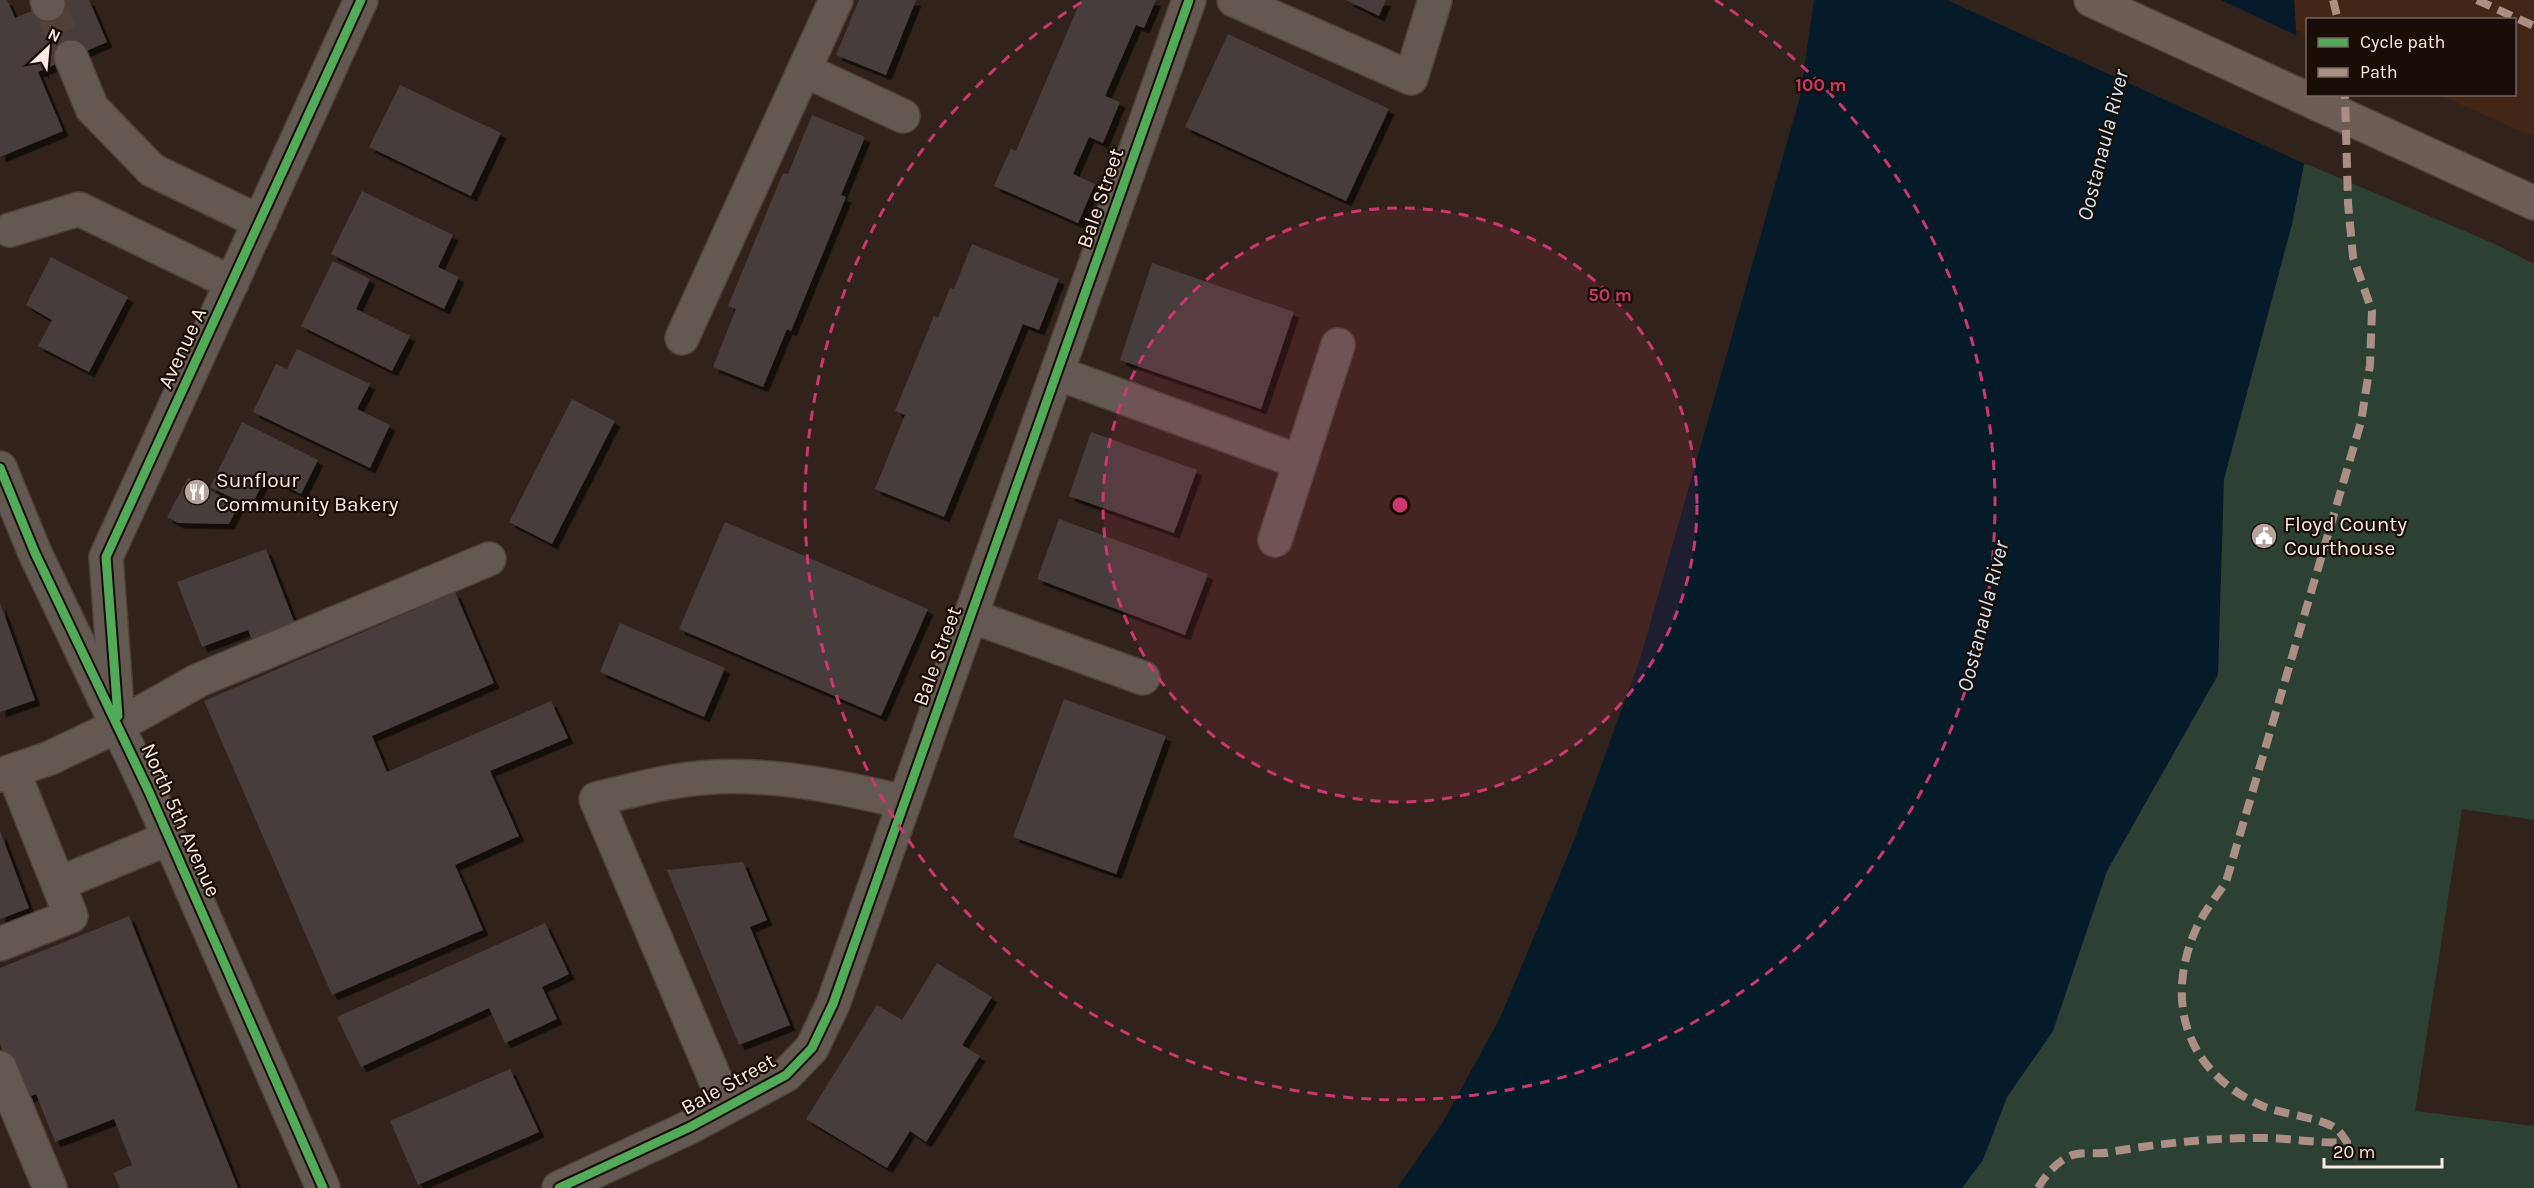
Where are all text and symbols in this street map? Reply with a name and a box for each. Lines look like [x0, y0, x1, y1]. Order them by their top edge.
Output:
north arrow [18, 18, 78, 78]
legend [2306, 18, 2516, 96]
text: N [45, 24, 64, 46]
text: Cycle path [2360, 31, 2445, 53]
text: Path [2360, 61, 2398, 83]
water label: Oostanaula River [2072, 66, 2135, 223]
text: 100 m [1796, 74, 1846, 96]
street label: Bale Street [1072, 145, 1128, 251]
text: 50 m [1588, 284, 1632, 306]
street label: Avenue A [153, 304, 211, 392]
place label: Sunflour Community Bakery [216, 468, 399, 516]
restaurant icon: Sunflour Community Bakery [182, 477, 212, 507]
centre of rings [1390, 495, 1410, 515]
place label: Floyd County Courthouse [2284, 512, 2407, 560]
public building icon: Floyd County Courthouse [2249, 521, 2279, 551]
water label: Oostanaula River [1952, 537, 2015, 694]
street label: Bale Street [908, 603, 966, 709]
street label: North 5th Avenue [136, 740, 226, 900]
street label: Bale Street [677, 1048, 779, 1120]
scale bar [2324, 1131, 2442, 1169]
text: 20 m [2333, 1141, 2375, 1163]

